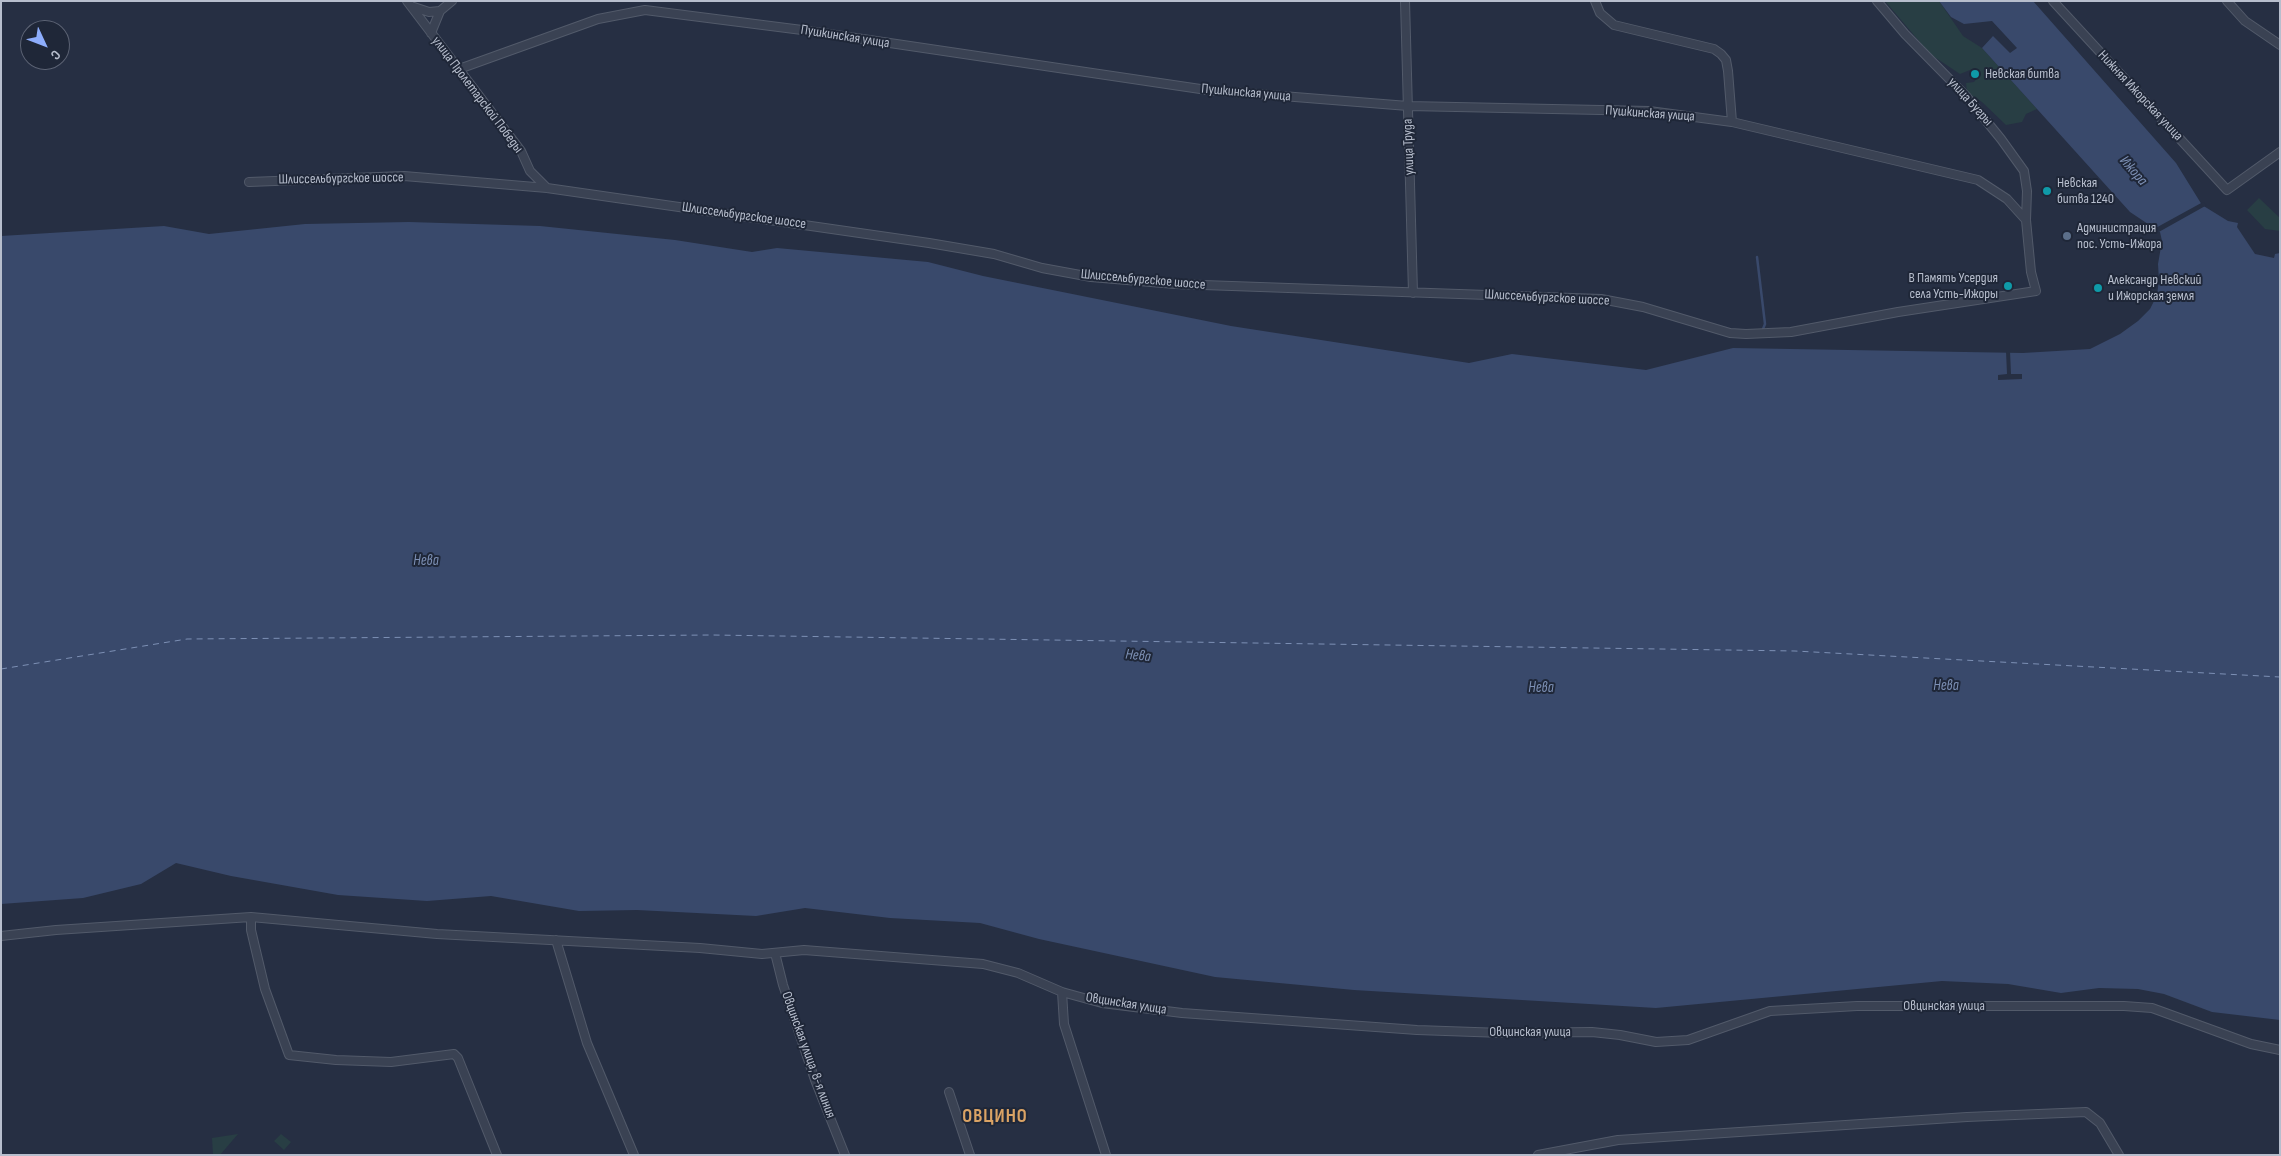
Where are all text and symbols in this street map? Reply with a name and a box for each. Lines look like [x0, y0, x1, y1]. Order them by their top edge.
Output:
north arrow [20, 20, 70, 70]
street label: Пушкинская улица [799, 22, 891, 52]
street label: улица Пролетарской Победы [428, 33, 526, 157]
text: С [47, 46, 64, 63]
street label: Нижняя Ижорская улица [2094, 47, 2186, 145]
place label: Невская битва [1985, 66, 2059, 82]
marker: Невская битва [1969, 68, 1981, 80]
street label: улица Бугры [1944, 74, 1996, 130]
street label: Пушкинская улица [1201, 81, 1291, 105]
street label: Пушкинская улица [1605, 102, 1695, 126]
street label: улица Труда [1400, 119, 1418, 175]
water label: Ижора [2115, 152, 2151, 190]
street label: Шлиссельбургское шоссе [278, 170, 404, 188]
place label: Невская битва 1240 [2057, 175, 2114, 208]
marker: Невская битва 1240 [2041, 185, 2053, 197]
street label: Шлиссельбургское шоссе [681, 199, 807, 233]
place label: Администрация пос. Усть-Ижора [2077, 220, 2162, 252]
marker: Администрация пос. Усть-Ижора [2061, 230, 2073, 242]
street label: Шлиссельбургское шоссе [1080, 266, 1206, 294]
place label: В Память Усердия села Усть-Ижоры [1909, 270, 1998, 302]
place label: Александр Невский и Ижорская земля [2108, 272, 2201, 304]
marker: В Память Усердия села Усть-Ижоры [2002, 280, 2014, 292]
marker: Александр Невский и Ижорская земля [2092, 282, 2104, 294]
street label: Шлиссельбургское шоссе [1484, 286, 1610, 310]
water label: Нева [413, 552, 439, 570]
water label: Нева [1124, 646, 1152, 666]
water label: Нева [1933, 677, 1959, 695]
water label: Нева [1528, 679, 1554, 697]
street label: Овцинская улица, 8-я линия [777, 989, 839, 1121]
street label: Овцинская улица [1084, 989, 1168, 1019]
street label: Овцинская улица [1903, 998, 1985, 1014]
street label: Овцинская улица [1489, 1024, 1571, 1040]
district label: ОВЦИНО [962, 1106, 1028, 1128]

